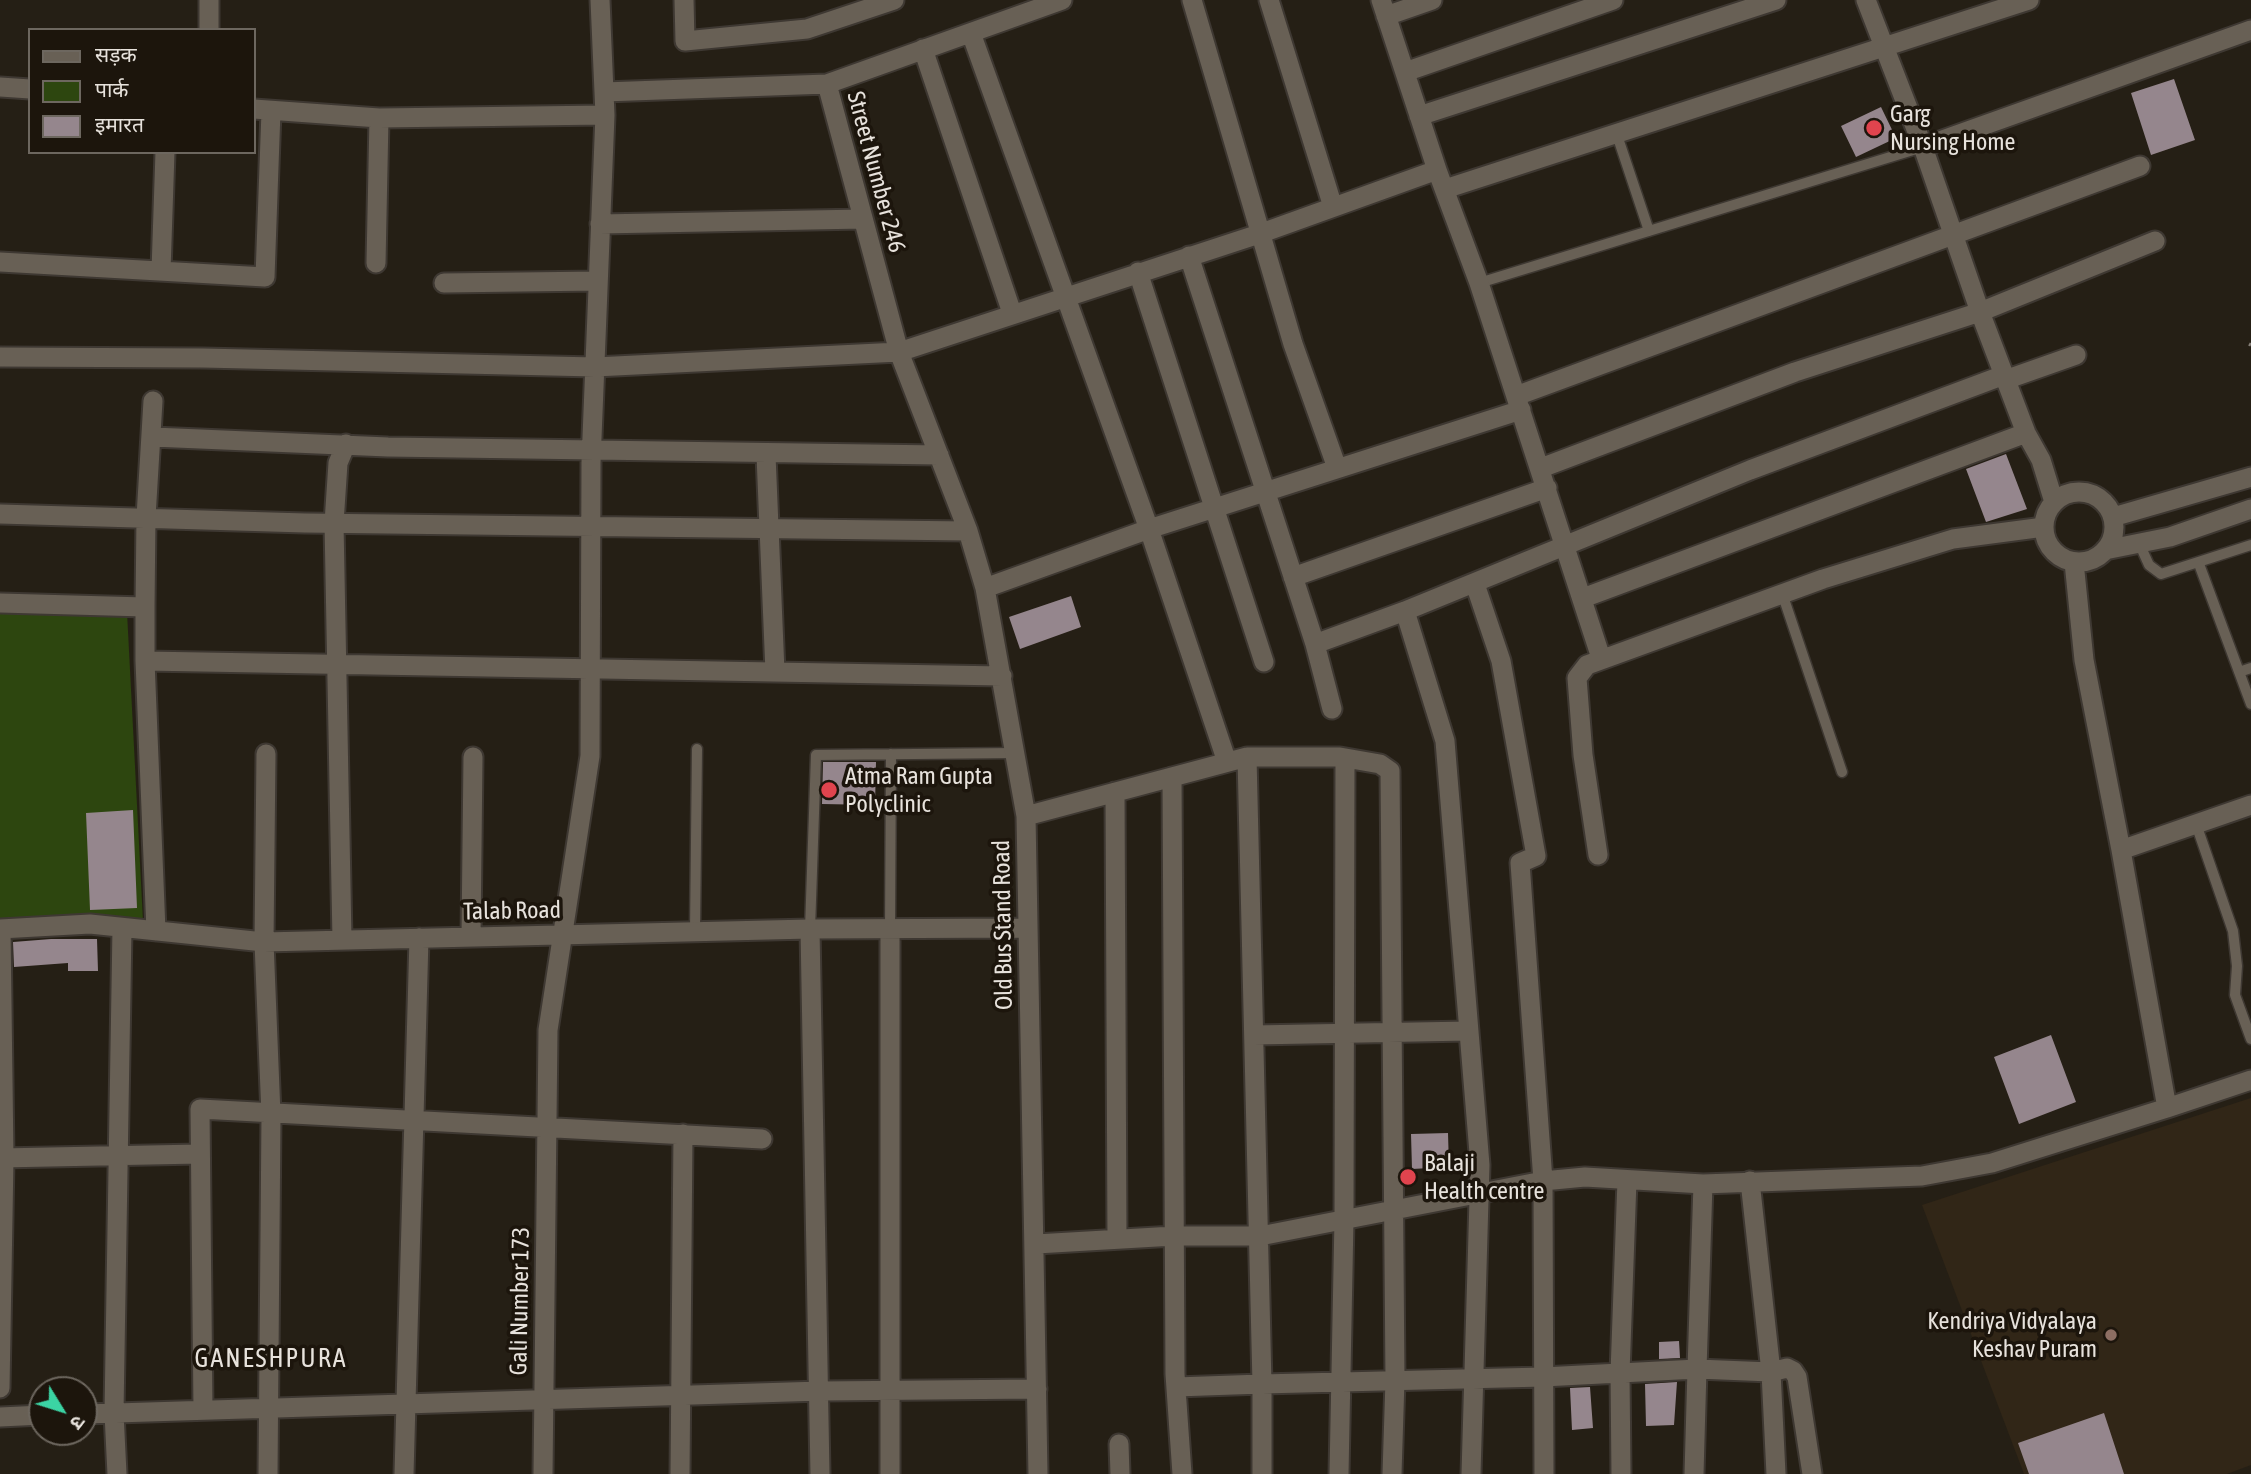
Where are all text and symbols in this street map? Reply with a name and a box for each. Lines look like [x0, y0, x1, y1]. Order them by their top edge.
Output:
legend [28, 28, 256, 154]
text: सड़क [95, 42, 137, 66]
text: पार्क [95, 77, 129, 101]
street label: Street Number 246 [841, 88, 911, 256]
place label: Garg Nursing Home [1890, 100, 2015, 156]
text: इमारत [95, 112, 144, 136]
marker: Garg Nursing Home [1864, 118, 1884, 138]
place label: Atma Ram Gupta Polyclinic [845, 762, 993, 818]
marker: Atma Ram Gupta Polyclinic [819, 780, 839, 800]
street label: Old Bus Stand Road [987, 840, 1019, 1010]
street label: Talab Road [463, 896, 561, 926]
place label: Balaji Health centre [1424, 1149, 1545, 1205]
marker: Balaji Health centre [1398, 1167, 1418, 1187]
street label: Gali Number 173 [504, 1226, 536, 1376]
place label: Kendriya Vidyalaya Keshav Puram [1927, 1307, 2097, 1363]
marker: Kendriya Vidyalaya Keshav Puram [2103, 1327, 2119, 1343]
district label: GANESHPURA [196, 1343, 346, 1375]
north arrow [28, 1376, 98, 1446]
text: उ [66, 1412, 90, 1434]

